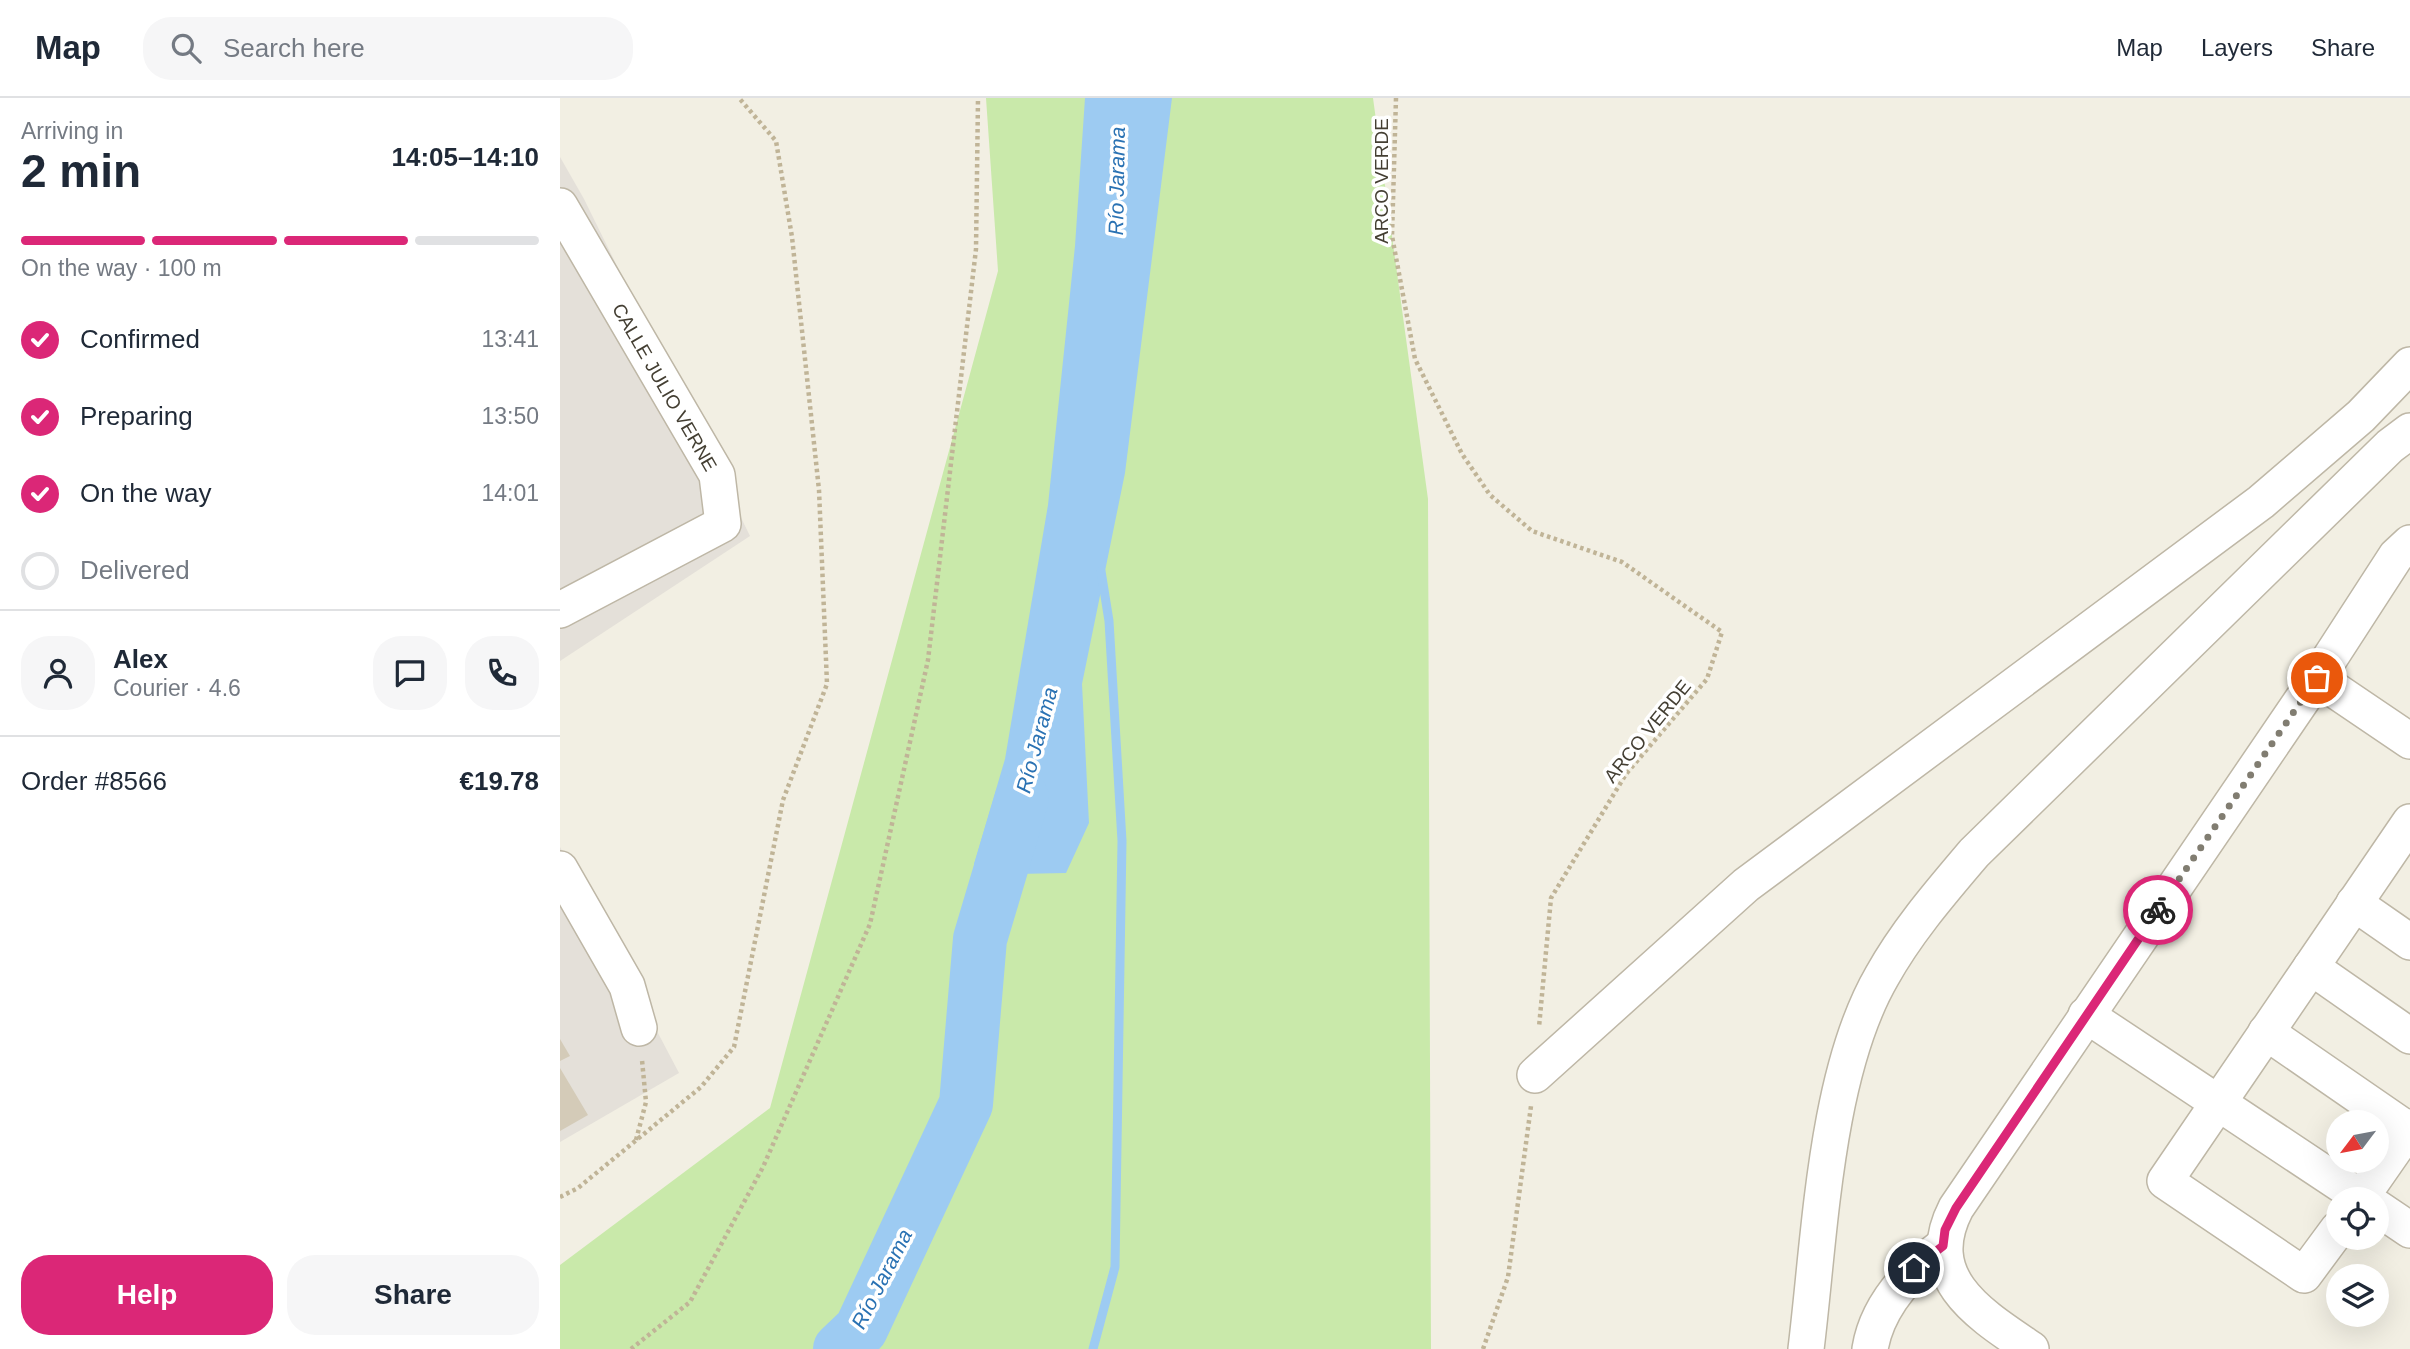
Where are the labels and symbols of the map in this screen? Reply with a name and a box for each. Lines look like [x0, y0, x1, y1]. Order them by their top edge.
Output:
street label: ARCO VERDE [1371, 118, 1392, 244]
water label: Río Jarama [1104, 127, 1129, 235]
street label: CALLE JULIO VERNE [608, 300, 721, 475]
pin [2287, 648, 2347, 708]
street label: ARCO VERDE [1600, 676, 1695, 787]
water label: Río Jarama [1011, 684, 1062, 795]
courier [2123, 875, 2193, 945]
north arrow [2326, 1110, 2389, 1172]
water label: Río Jarama [847, 1225, 916, 1332]
pin [1884, 1238, 1944, 1298]

